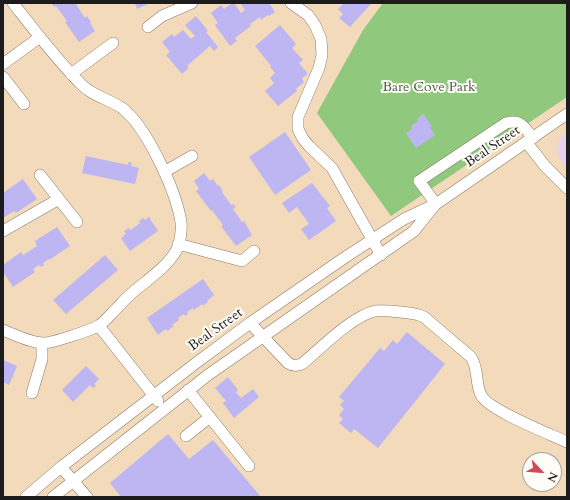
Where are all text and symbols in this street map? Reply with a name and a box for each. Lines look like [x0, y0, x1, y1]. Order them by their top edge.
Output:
park label: Bare Cove Park [382, 80, 476, 96]
street label: Beal Street [462, 122, 524, 172]
street label: Beal Street [186, 305, 246, 355]
north arrow [522, 452, 562, 492]
text: N [544, 469, 561, 485]

